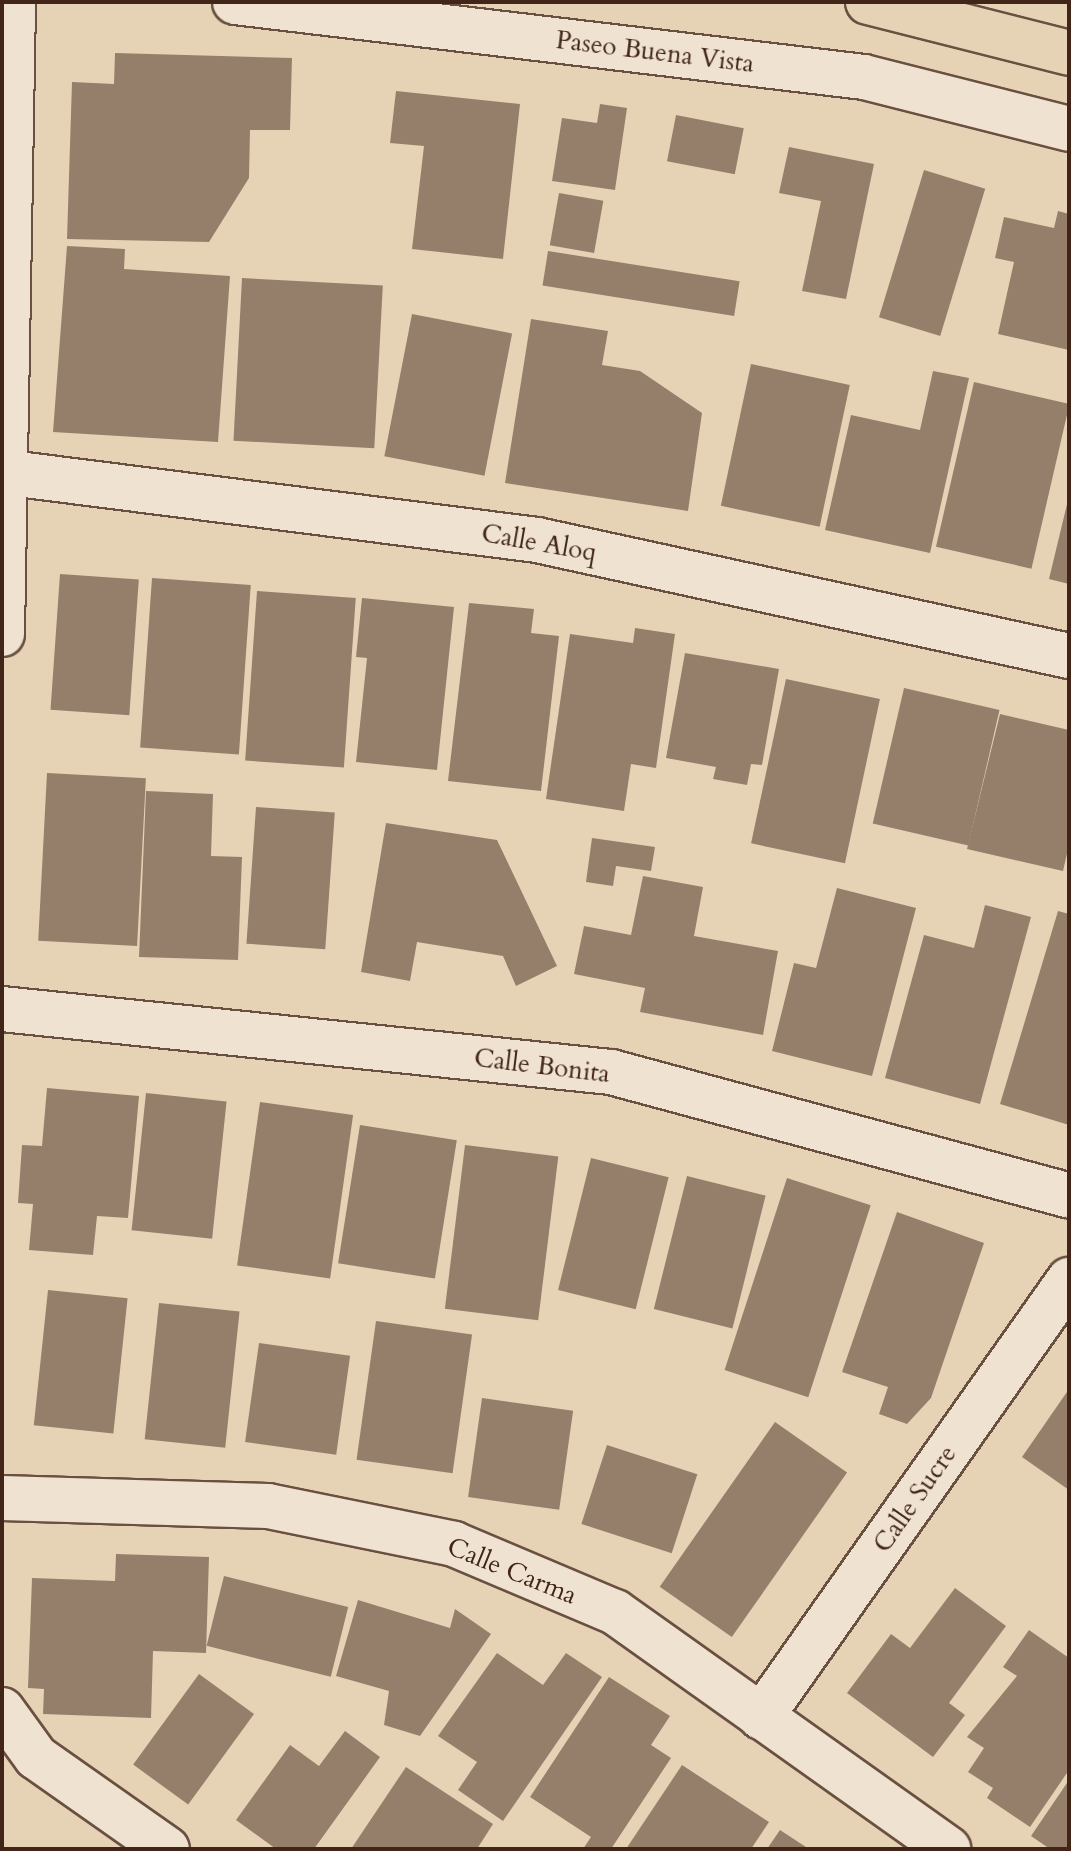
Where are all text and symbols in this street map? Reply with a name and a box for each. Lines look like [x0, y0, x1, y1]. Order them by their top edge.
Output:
street label: Paseo Buena Vista [554, 24, 756, 80]
street label: Calle Aloq [479, 518, 599, 568]
street label: Calle Bonita [472, 1042, 612, 1090]
street label: Calle Sucre [867, 1439, 963, 1559]
street label: Calle Carma [443, 1531, 581, 1611]

